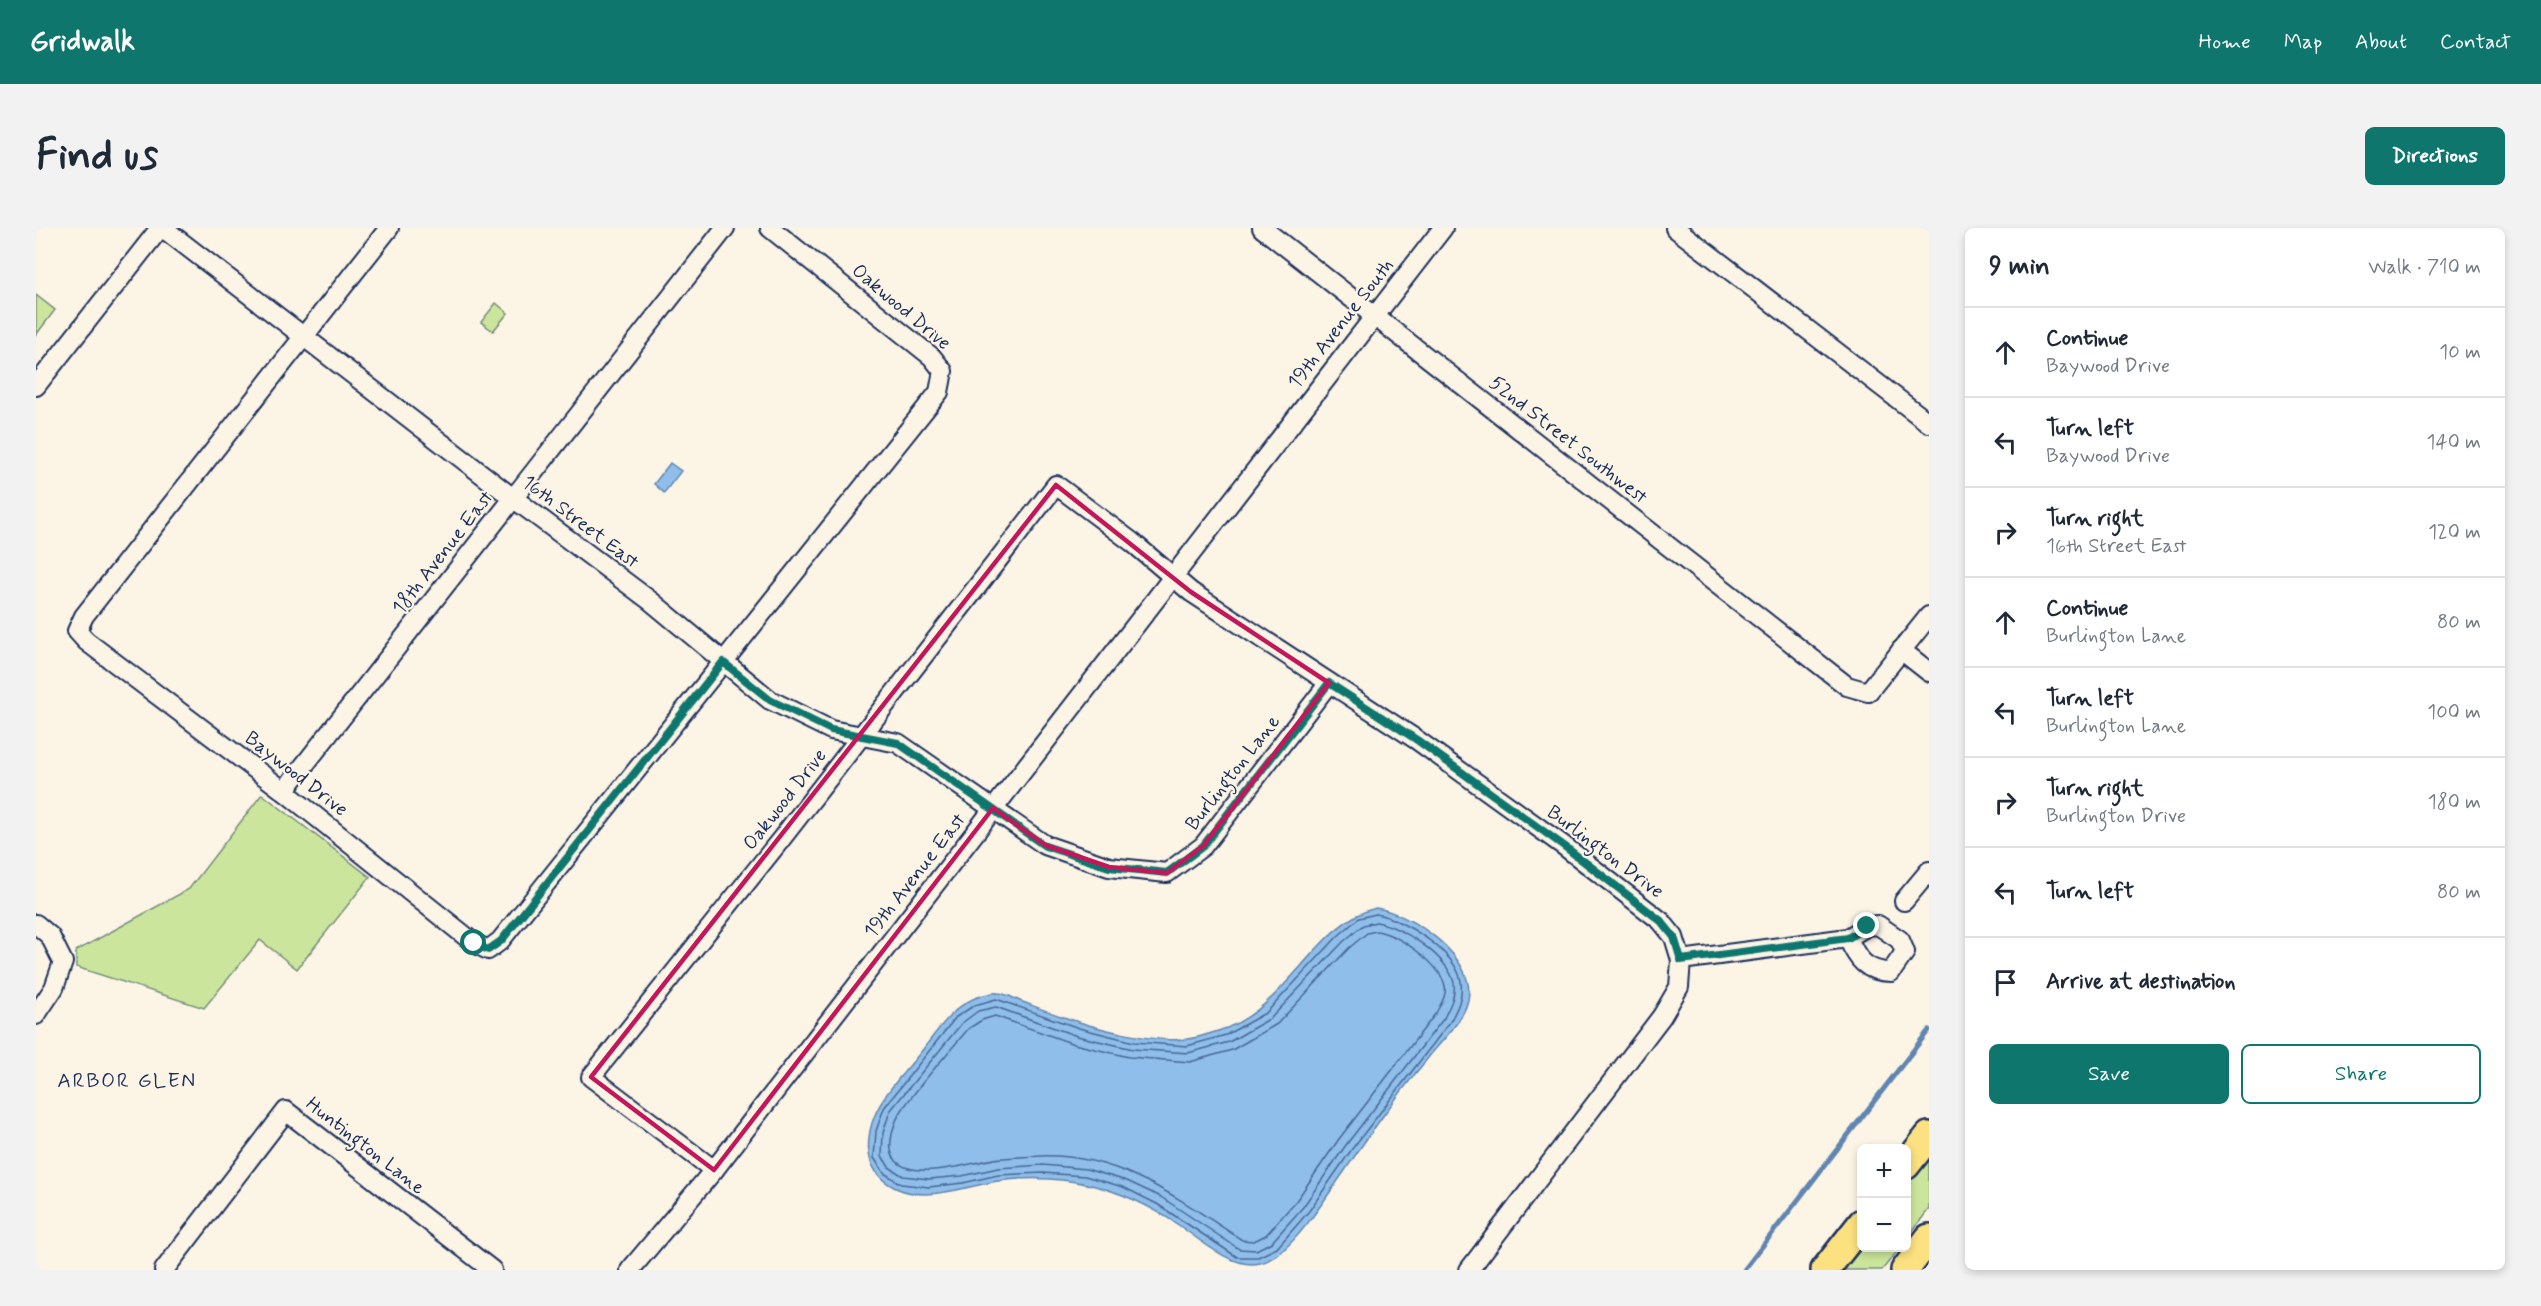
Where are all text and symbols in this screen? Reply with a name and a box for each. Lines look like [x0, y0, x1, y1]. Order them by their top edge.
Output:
text: Gridwalk [30, 24, 135, 61]
text: Home [2199, 28, 2251, 56]
text: Map [2284, 28, 2322, 56]
text: About [2355, 28, 2407, 56]
text: Contact [2440, 28, 2511, 56]
button: Directions [2365, 127, 2505, 185]
text: Find us [36, 129, 158, 184]
text: 9 min [1989, 250, 2050, 284]
street label: 19th Avenue South [1282, 253, 1401, 395]
text: Walk · 710 m [2368, 254, 2481, 281]
street label: Oakwood Drive [846, 258, 956, 357]
text: Continue [2046, 325, 2128, 353]
icon: ahead [1989, 336, 2022, 369]
text: 10 m [2439, 339, 2481, 366]
text: Baywood Drive [2046, 353, 2170, 380]
street label: 52nd Street Southwest [1483, 370, 1653, 511]
text: Turn left [2046, 415, 2134, 443]
icon: left [1989, 426, 2022, 459]
text: 140 m [2427, 429, 2481, 456]
text: Baywood Drive [2046, 443, 2170, 470]
street label: 16th Street East [516, 469, 644, 575]
street label: 18th Avenue East [386, 485, 500, 620]
text: Turn right [2046, 505, 2144, 533]
icon: right [1989, 516, 2022, 549]
text: 120 m [2428, 519, 2481, 546]
text: 16th Street East [2046, 533, 2187, 560]
text: Continue [2046, 595, 2128, 623]
icon: ahead [1989, 606, 2022, 639]
text: 80 m [2437, 609, 2481, 636]
text: Burlington Lane [2046, 623, 2186, 650]
text: Turn left [2046, 685, 2134, 713]
icon: left [1989, 696, 2022, 729]
text: 100 m [2427, 699, 2481, 726]
street label: Burlington Lane [1179, 709, 1289, 838]
text: Burlington Lane [2046, 713, 2186, 740]
street label: Baywood Drive [239, 725, 353, 823]
street label: Oakwood Drive [737, 744, 833, 856]
text: Turn right [2046, 775, 2144, 803]
icon: right [1989, 786, 2022, 819]
text: 180 m [2428, 789, 2481, 816]
street label: Burlington Drive [1540, 799, 1669, 907]
text: Burlington Drive [2046, 803, 2186, 830]
street label: 19th Avenue East [858, 808, 972, 944]
icon: left [1989, 876, 2022, 909]
text: Turn left [2046, 878, 2134, 906]
text: 80 m [2437, 879, 2481, 906]
route end [1853, 912, 1879, 938]
route start [460, 929, 486, 955]
icon: arrive [1989, 966, 2022, 999]
text: Arrive at destination [2046, 968, 2236, 996]
button: Save [1989, 1044, 2229, 1104]
button: Share [2241, 1044, 2481, 1104]
district label: ARBOR GLEN [57, 1067, 197, 1095]
street label: Huntington Lane [299, 1091, 430, 1203]
map controls [1857, 1144, 1911, 1252]
button: + [1857, 1144, 1911, 1198]
button: − [1857, 1198, 1911, 1252]

